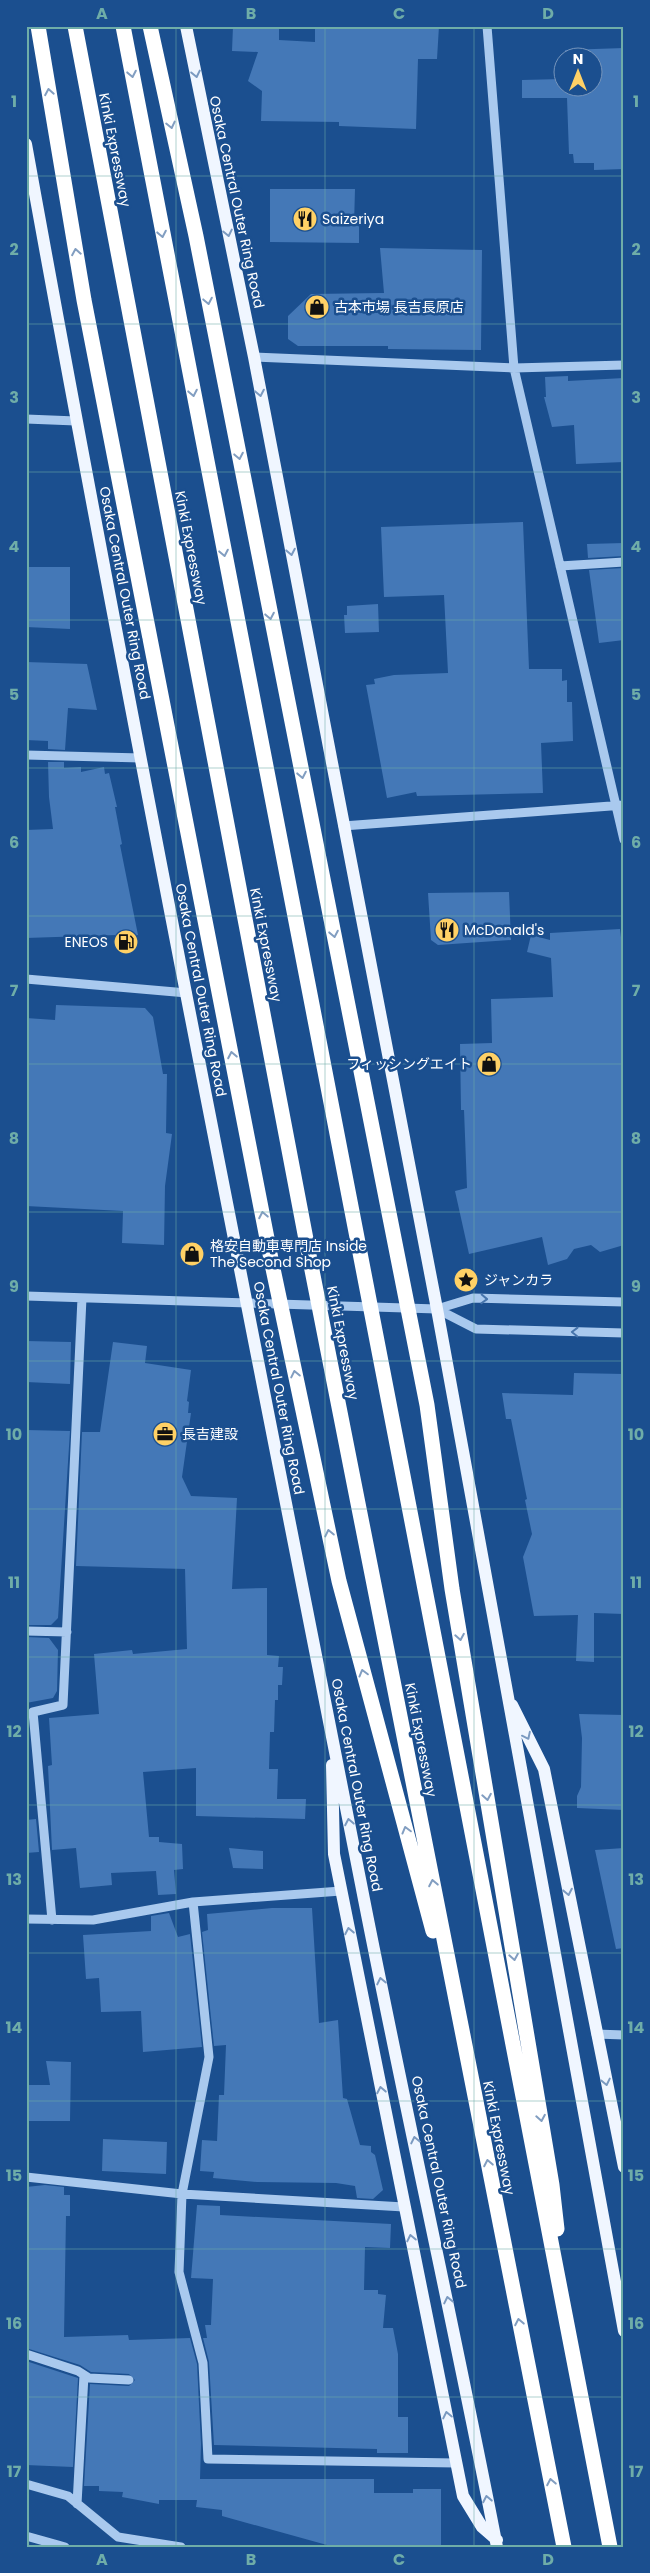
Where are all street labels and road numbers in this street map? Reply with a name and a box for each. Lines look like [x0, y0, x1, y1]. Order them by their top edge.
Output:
street label: Kinki Expressway [94, 91, 136, 209]
street label: Osaka Central Outer Ring Road [205, 94, 269, 310]
street label: Osaka Central Outer Ring Road [94, 485, 156, 701]
street label: Kinki Expressway [170, 489, 212, 607]
street label: Osaka Central Outer Ring Road [170, 882, 232, 1098]
street label: Kinki Expressway [245, 886, 287, 1004]
street label: Osaka Central Outer Ring Road [248, 1280, 310, 1496]
street label: Kinki Expressway [322, 1284, 364, 1402]
street label: Osaka Central Outer Ring Road [326, 1677, 388, 1893]
street label: Kinki Expressway [400, 1681, 442, 1799]
street label: Osaka Central Outer Ring Road [407, 2074, 471, 2290]
street label: Kinki Expressway [478, 2079, 520, 2197]

